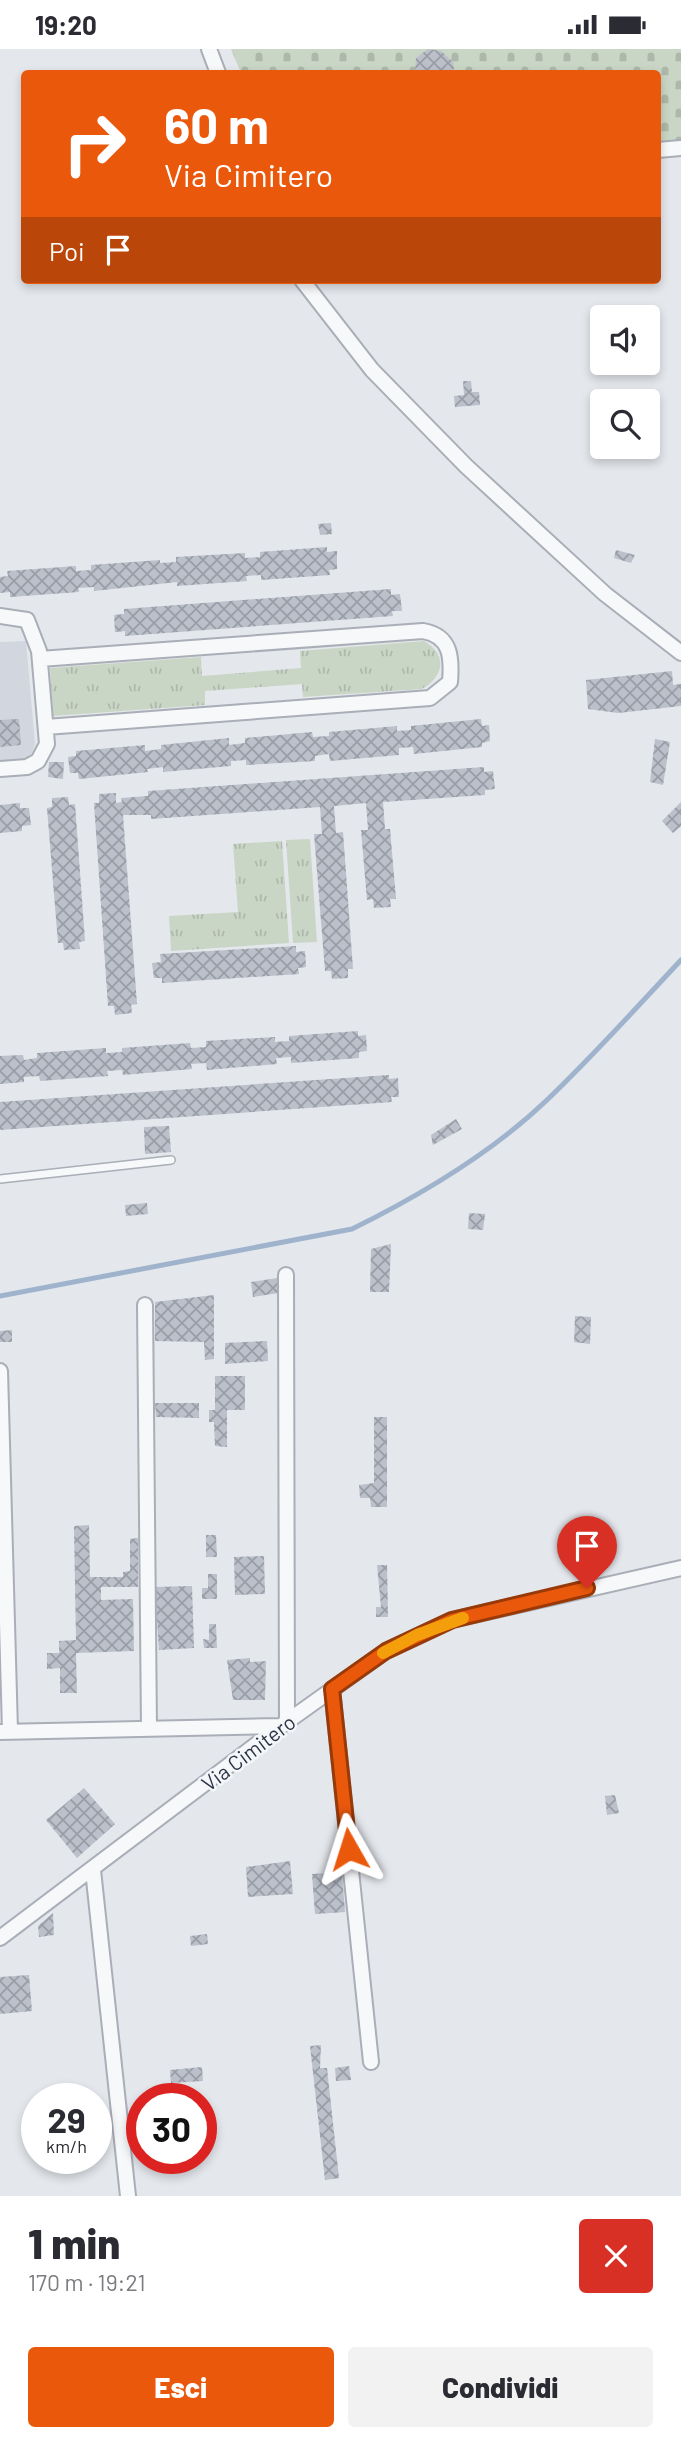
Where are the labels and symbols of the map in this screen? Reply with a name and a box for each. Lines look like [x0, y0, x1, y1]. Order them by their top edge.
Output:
pin [557, 1516, 617, 1588]
street label: Via Cimitero [196, 1709, 300, 1795]
position arrow [312, 1812, 386, 1886]
speed limit sign: 30 [126, 2083, 217, 2174]

